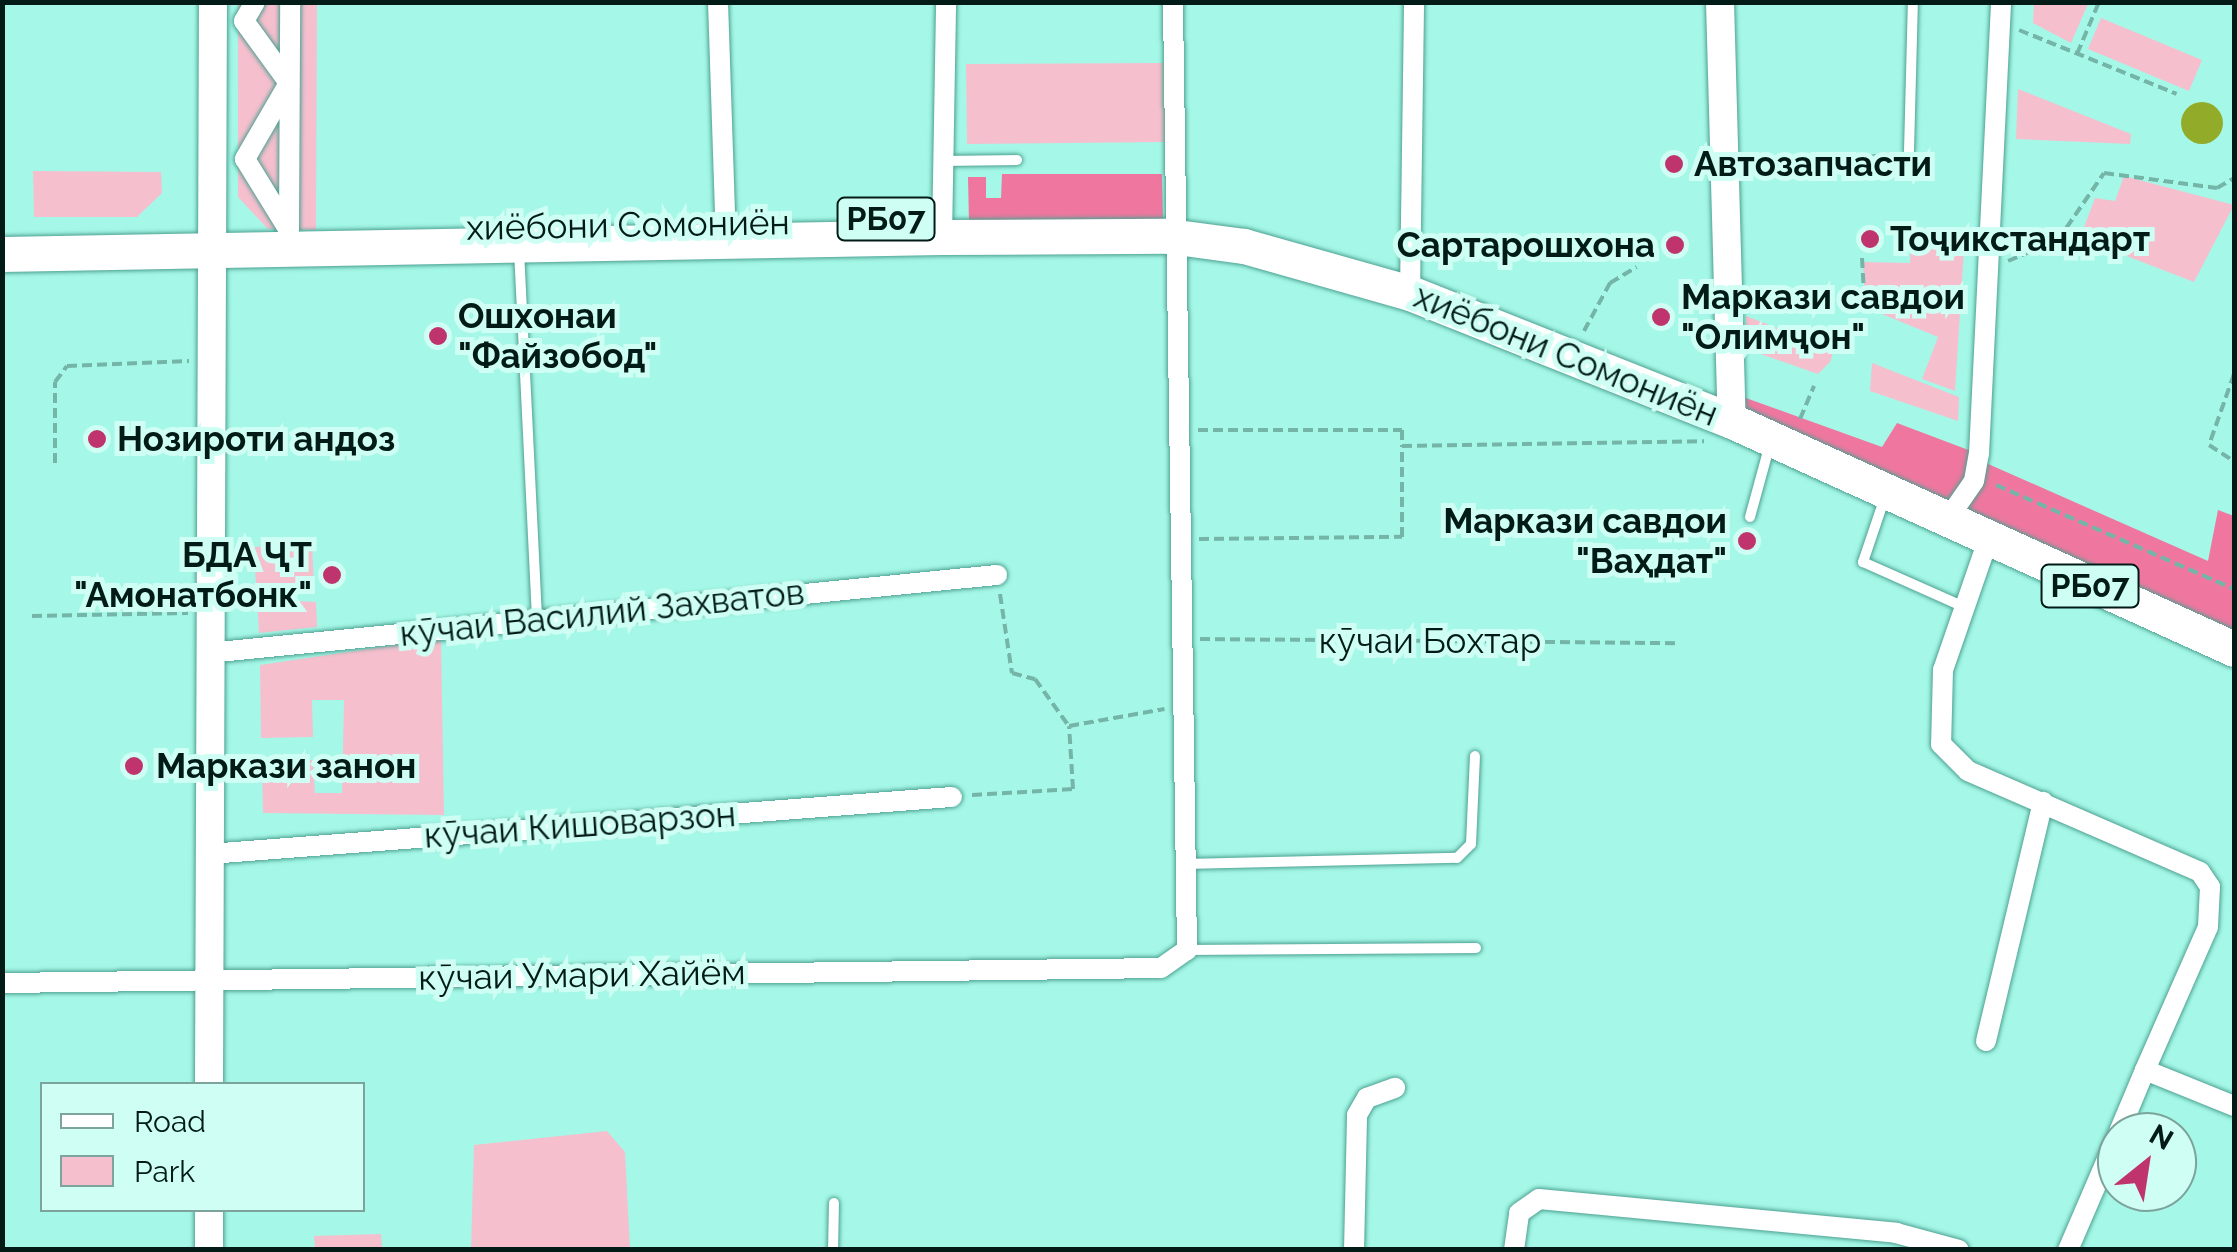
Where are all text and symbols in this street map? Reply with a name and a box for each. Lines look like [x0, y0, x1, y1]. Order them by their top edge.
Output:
place label: Автозапчасти [1694, 143, 1932, 185]
marker: Автозапчасти [1663, 153, 1685, 175]
road number: РБ07 [836, 192, 936, 246]
street label: хиёбони Сомониён [466, 201, 790, 249]
place label: Тоҷикстандарт [1890, 218, 2150, 260]
place label: Сартарошхона [1397, 224, 1655, 266]
marker: Тоҷикстандарт [1859, 228, 1881, 250]
marker: Сартарошхона [1664, 234, 1686, 256]
street label: хиёбони Сомониён [1408, 275, 1724, 435]
place label: Маркази савдои "Олимҷон" [1681, 276, 1965, 358]
place label: Ошхонаи "Файзобод" [458, 295, 657, 377]
marker: Маркази савдои "Олимҷон" [1650, 306, 1672, 328]
marker: Ошхонаи "Файзобод" [427, 325, 449, 347]
place label: Нозироти андоз [117, 418, 395, 460]
marker: Нозироти андоз [86, 428, 108, 450]
place label: Маркази савдои "Ваҳдат" [1443, 500, 1727, 582]
marker: Маркази савдои "Ваҳдат" [1736, 530, 1758, 552]
place label: БДА ҶТ "Амонатбонк" [74, 534, 312, 616]
road number: РБ07 [2040, 559, 2140, 613]
marker: БДА ҶТ "Амонатбонк" [321, 564, 343, 586]
street label: кӯчаи Василий Захватов [398, 571, 806, 655]
street label: кӯчаи Бохтар [1319, 620, 1541, 662]
place label: Маркази занон [156, 745, 416, 787]
marker: Маркази занон [121, 753, 147, 779]
street label: кӯчаи Кишоварзон [423, 793, 737, 857]
street label: кӯчаи Умари Хайём [418, 951, 746, 999]
legend [40, 1082, 365, 1212]
text: Road [134, 1104, 206, 1139]
north arrow [2097, 1112, 2197, 1212]
text: N [2144, 1118, 2179, 1157]
text: Park [134, 1154, 195, 1189]

